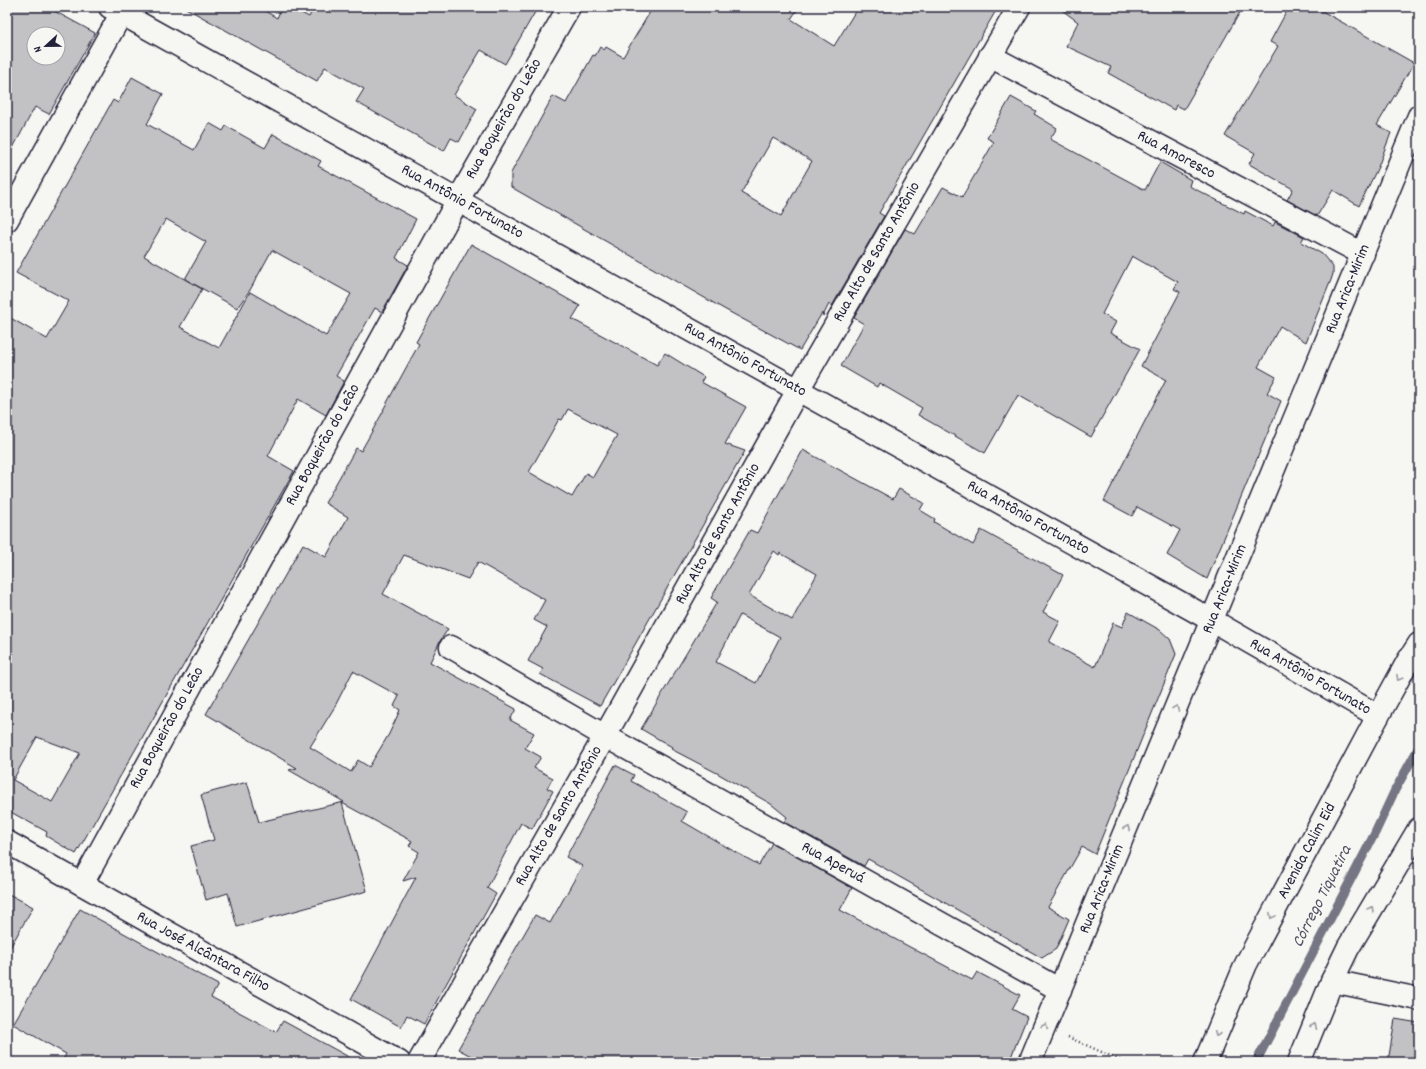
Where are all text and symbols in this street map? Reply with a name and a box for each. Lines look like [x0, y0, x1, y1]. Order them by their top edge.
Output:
north arrow [26, 26, 66, 66]
text: N [30, 43, 47, 55]
street label: Rua Boqueirão do Leão [460, 54, 548, 184]
street label: Rua Amoresco [1133, 125, 1219, 185]
street label: Rua Antônio Fortunato [396, 159, 528, 245]
street label: Rua Alto de Santo Antônio [827, 178, 927, 326]
street label: Rua Arica-Mirim [1320, 241, 1376, 337]
street label: Rua Antônio Fortunato [679, 317, 811, 403]
street label: Rua Boqueirão do Leão [280, 380, 366, 510]
street label: Rua Alto de Santo Antônio [670, 459, 766, 609]
street label: Rua Antônio Fortunato [962, 475, 1094, 561]
street label: Rua Arica-Mirim [1197, 541, 1253, 637]
street label: Rua Antônio Fortunato [1245, 633, 1375, 721]
street label: Rua Boqueirão do Leão [124, 663, 210, 793]
one-way arrow [1396, 674, 1404, 681]
one-way arrow [1172, 705, 1180, 712]
street label: Rua Alto de Santo Antônio [509, 742, 609, 890]
street label: Avenida Calim Eid [1272, 799, 1342, 903]
one-way arrow [1122, 825, 1130, 833]
street label: Rua Aperuá [797, 836, 869, 890]
street label: Rua Arica-Mirim [1074, 841, 1130, 937]
water label: Córrego Tiquatira [1287, 841, 1359, 952]
street label: Rua José Alcântara Filho [132, 906, 274, 998]
one-way arrow [1366, 906, 1373, 913]
one-way arrow [1269, 912, 1276, 919]
one-way arrow [1309, 1022, 1317, 1029]
one-way arrow [1041, 1023, 1049, 1030]
one-way arrow [1214, 1029, 1222, 1037]

